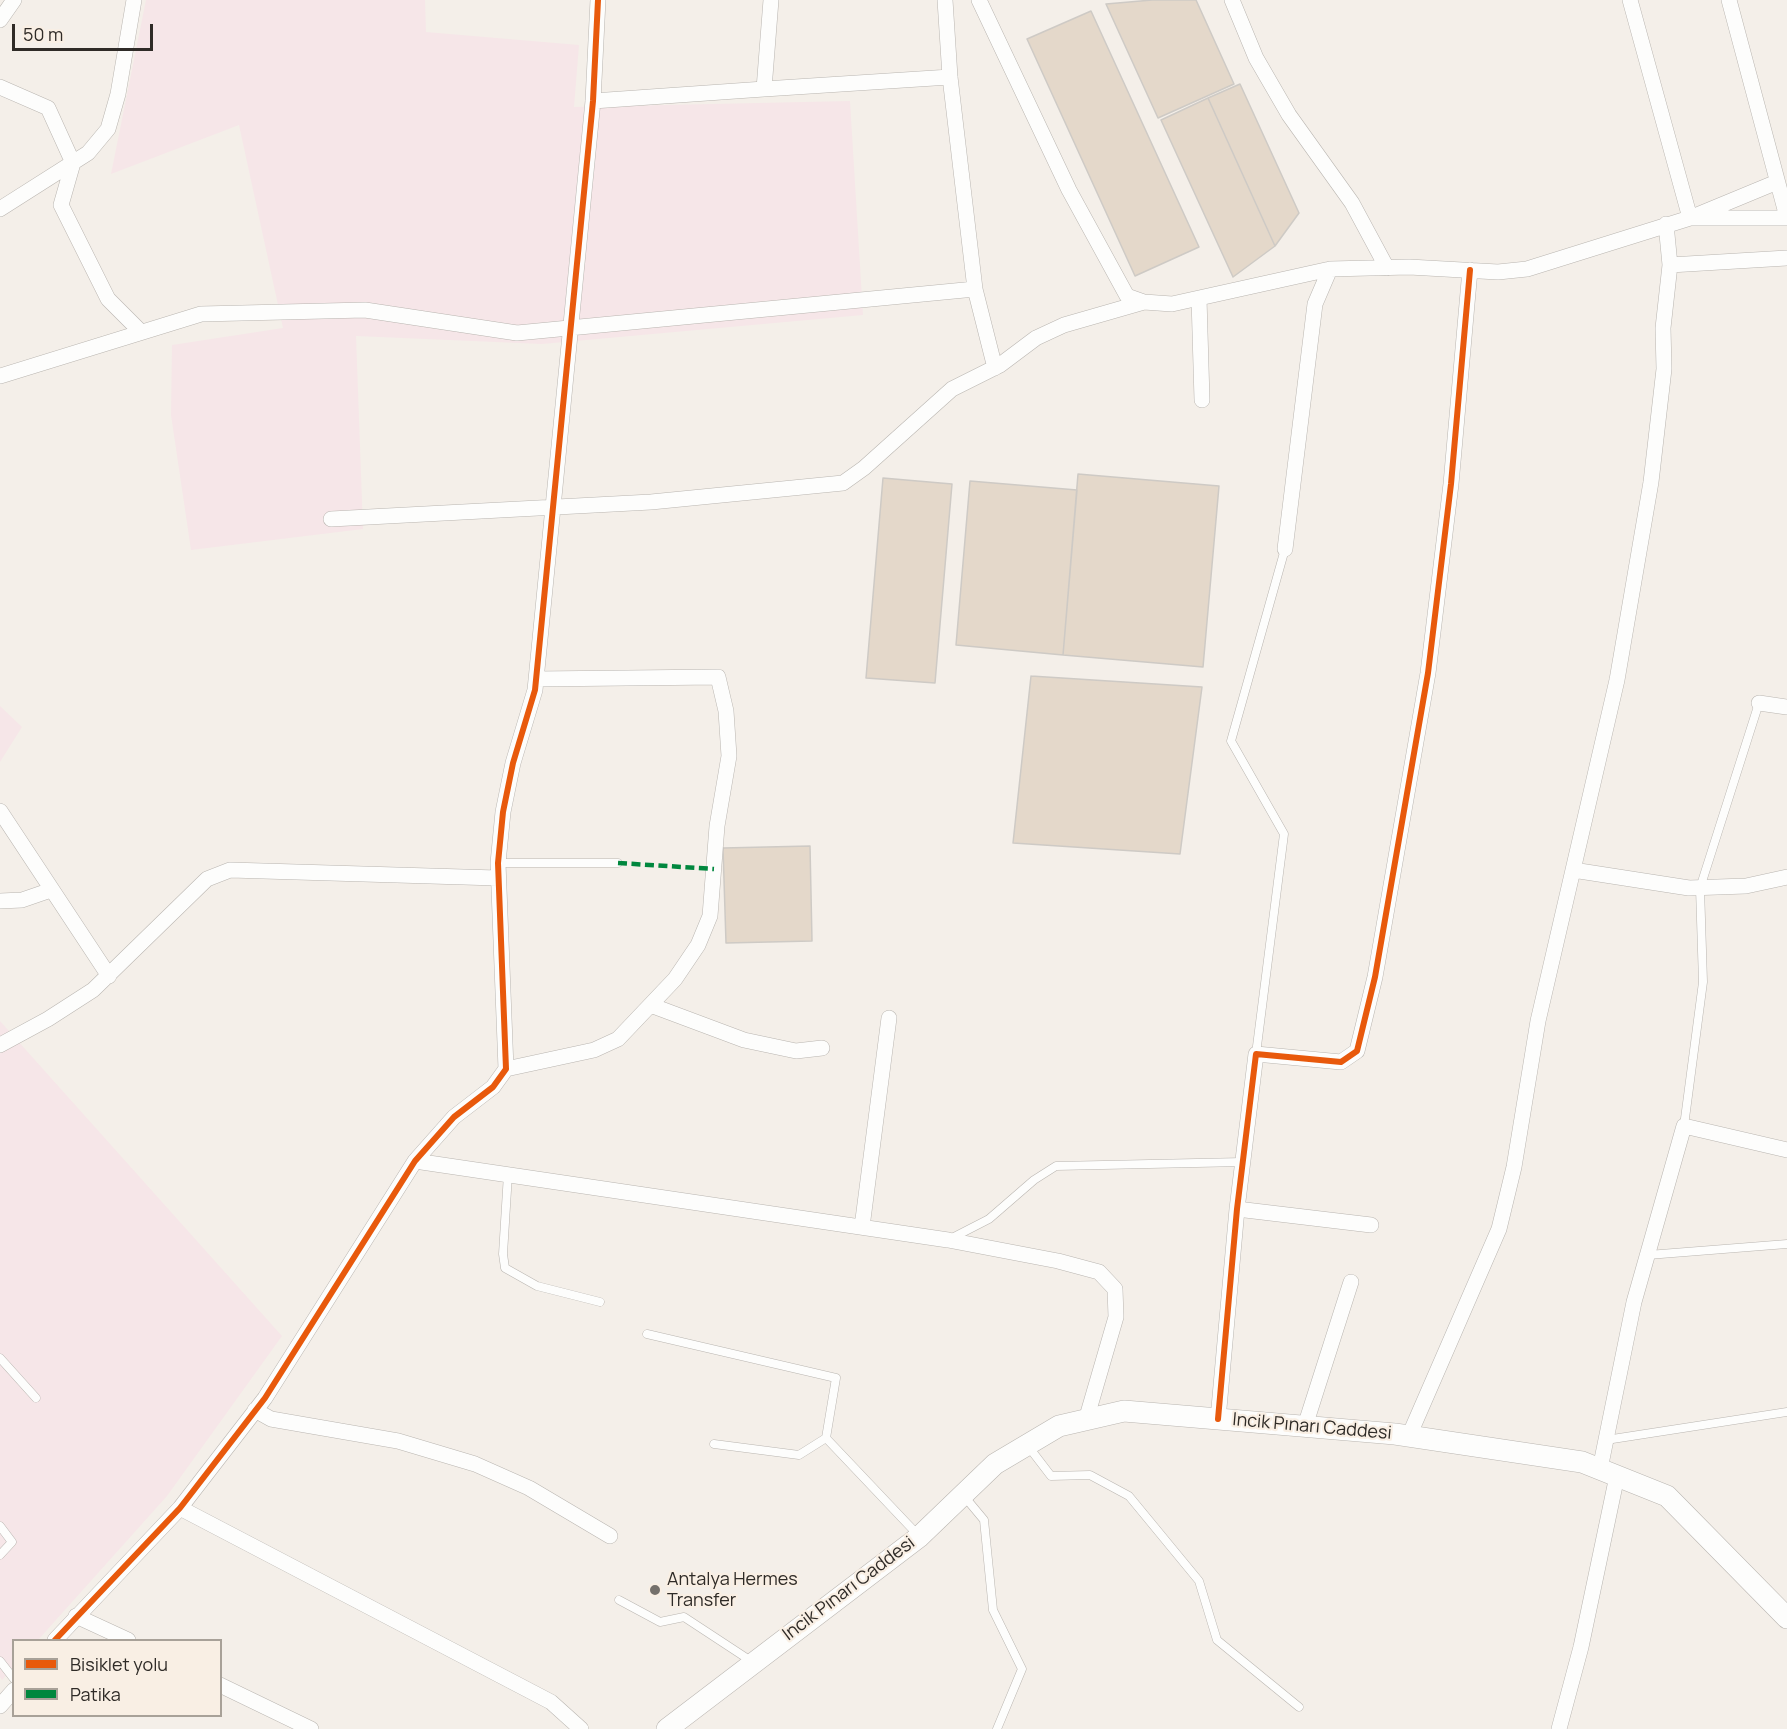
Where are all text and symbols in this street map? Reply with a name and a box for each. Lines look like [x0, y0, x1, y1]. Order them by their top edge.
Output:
scale bar [15, 12, 156, 50]
text: 50 m [23, 22, 63, 46]
street label: Incik Pınarı Caddesi [1232, 1409, 1392, 1445]
street label: Incik Pınarı Caddesi [779, 1532, 919, 1646]
place label: Antalya Hermes Transfer [667, 1569, 798, 1612]
marker: Antalya Hermes Transfer [648, 1583, 662, 1597]
legend [12, 1639, 222, 1717]
text: Bisiklet yolu [70, 1652, 168, 1676]
text: Patika [70, 1682, 121, 1706]

